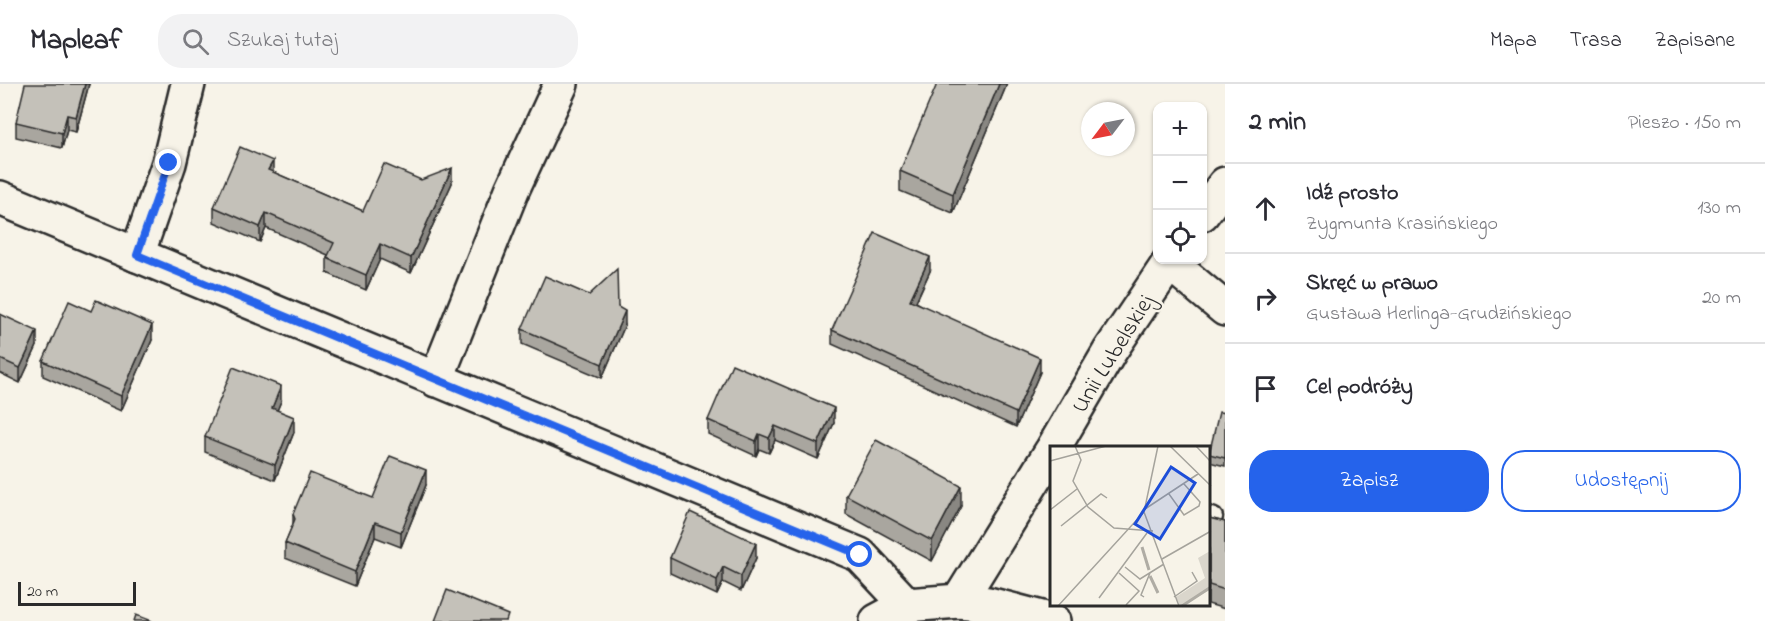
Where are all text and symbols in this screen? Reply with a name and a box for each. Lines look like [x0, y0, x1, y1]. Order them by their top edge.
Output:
search box [158, 14, 578, 68]
text: Mapleaf [30, 21, 122, 62]
icon: search [179, 25, 212, 58]
text: Szukaj tutaj [227, 25, 338, 57]
text: Mapa [1490, 26, 1537, 56]
text: Trasa [1570, 26, 1622, 56]
text: Zapisane [1655, 26, 1735, 56]
north arrow [1081, 102, 1135, 156]
map controls [1153, 102, 1207, 264]
button: + [1153, 102, 1207, 156]
text: 2 min [1249, 104, 1306, 142]
text: Pieszo · 150 m [1628, 109, 1741, 138]
route end [155, 149, 181, 175]
button: − [1153, 156, 1207, 210]
text: Idź prosto [1306, 178, 1399, 210]
icon: ahead [1249, 192, 1282, 225]
text: 130 m [1697, 194, 1741, 223]
button: locate [1153, 210, 1207, 264]
text: Zygmunta Krasińskiego [1306, 210, 1498, 239]
text: Skręć w prawo [1306, 268, 1438, 300]
icon: right [1249, 282, 1282, 315]
text: 20 m [1702, 284, 1741, 313]
street label: Unii Lubelskiej [1064, 287, 1165, 421]
text: Gustawa Herlinga-Grudzińskiego [1306, 300, 1572, 329]
icon: arrive [1249, 372, 1282, 405]
text: Cel podróży [1306, 372, 1413, 404]
inset map [1050, 446, 1210, 606]
button: Zapisz [1249, 450, 1489, 512]
button: Udostępnij [1501, 450, 1741, 512]
route start [846, 541, 872, 567]
scale bar [18, 579, 136, 606]
text: 20 m [27, 580, 58, 604]

